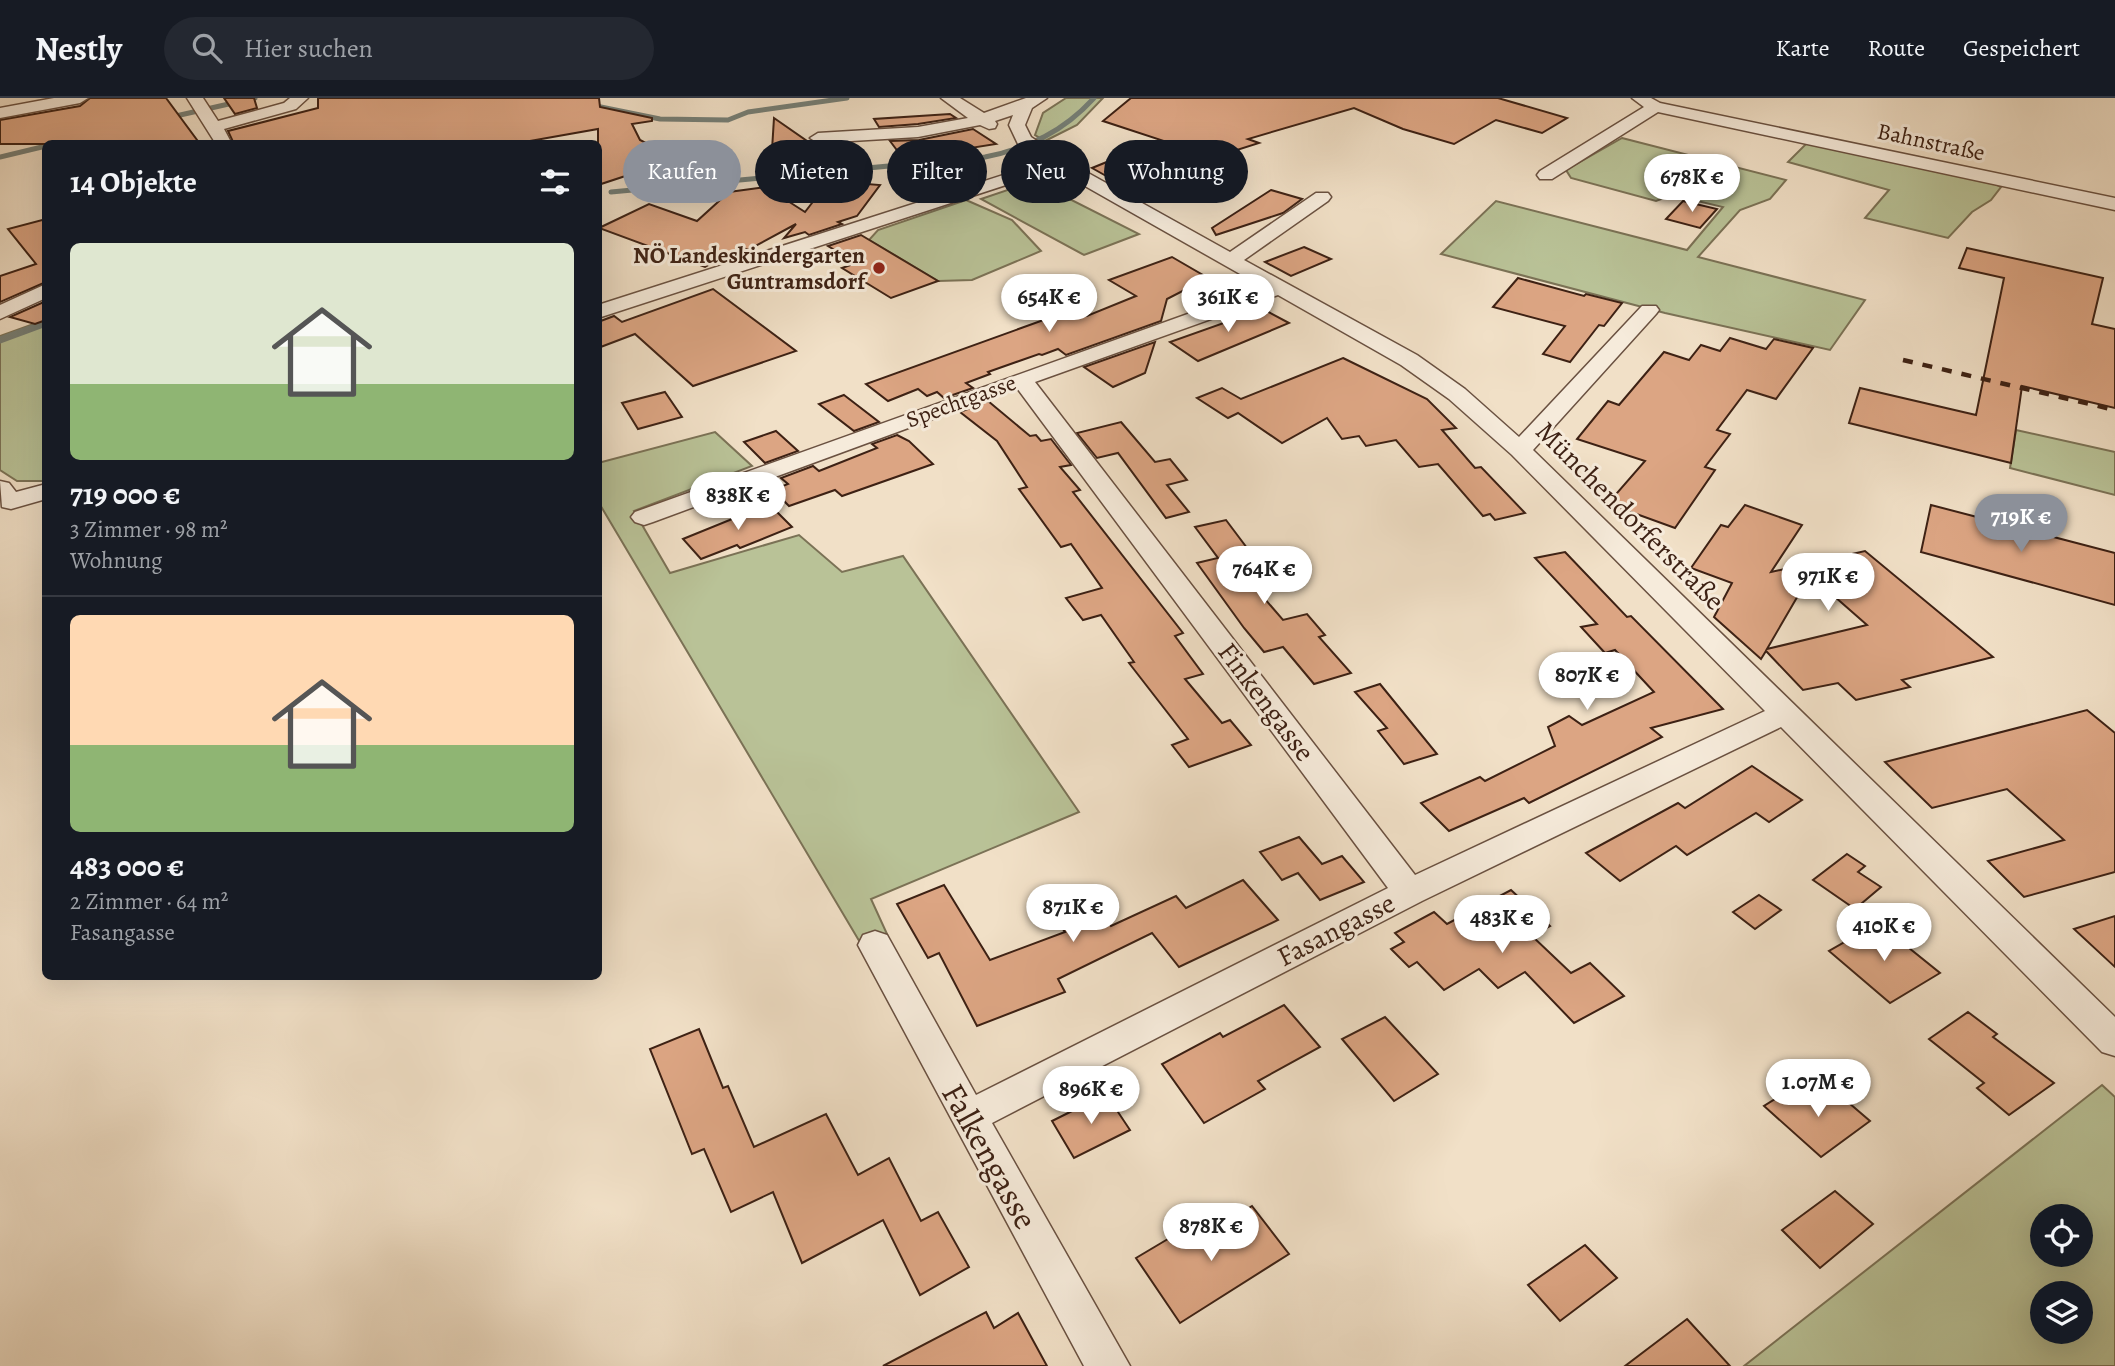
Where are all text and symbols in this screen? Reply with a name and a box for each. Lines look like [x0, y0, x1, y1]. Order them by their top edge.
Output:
search box [164, 17, 654, 80]
text: Nestly [35, 26, 122, 71]
icon: search [188, 29, 226, 67]
text: Hier suchen [244, 31, 373, 66]
text: Karte [1776, 32, 1829, 64]
text: Route [1867, 32, 1925, 64]
text: Gespeichert [1963, 32, 2080, 64]
street label: Bahnstraße [1874, 115, 1988, 169]
chip: Kaufen [623, 140, 741, 203]
chip: Mieten [755, 140, 873, 203]
chip: Filter [887, 140, 987, 203]
chip: Neu [1001, 140, 1090, 203]
chip: Wohnung [1104, 140, 1248, 203]
pin: 678K € [1635, 155, 1749, 214]
text: 678K € [1660, 161, 1724, 192]
text: 14 Objekte [70, 162, 197, 202]
icon: filters [536, 163, 574, 201]
place label: NÖ Landeskindergarten Guntramsdorf [633, 240, 868, 297]
marker: NÖ Landeskindergarten Guntramsdorf [871, 260, 887, 276]
pin: 654K € [992, 274, 1106, 334]
pin: 361K € [1171, 274, 1285, 334]
text: 654K € [1017, 281, 1081, 312]
text: 361K € [1197, 281, 1259, 312]
icon: home [259, 289, 385, 415]
street label: Spechtgasse [902, 367, 1020, 435]
street label: Münchendorferstraße [1527, 413, 1733, 619]
pin: 838K € [681, 472, 795, 532]
text: 719 000 € [70, 474, 180, 514]
text: 838K € [706, 479, 770, 510]
pin: 719K € [1964, 494, 2078, 554]
text: 719K € [1990, 501, 2052, 532]
text: 3 Zimmer · 98 m² [70, 514, 228, 545]
text: Wohnung [70, 545, 163, 576]
pin: 764K € [1207, 546, 1321, 606]
text: 764K € [1232, 553, 1296, 584]
pin: 971K € [1771, 554, 1885, 613]
text: 971K € [1797, 560, 1859, 591]
street label: Finkengasse [1209, 635, 1323, 769]
pin: 807K € [1530, 652, 1644, 712]
text: 807K € [1555, 659, 1619, 690]
icon: home [259, 661, 385, 787]
text: 483 000 € [70, 846, 184, 886]
pin: 871K € [1016, 884, 1130, 944]
street label: Fasangasse [1271, 884, 1401, 976]
text: 2 Zimmer · 64 m² [70, 886, 228, 917]
text: 871K € [1042, 891, 1104, 922]
pin: 483K € [1445, 896, 1559, 955]
text: 483K € [1470, 902, 1534, 933]
pin: 410K € [1827, 904, 1941, 963]
text: 410K € [1853, 910, 1915, 941]
text: Fasangasse [70, 917, 175, 948]
pin: 1.07M € [1753, 1060, 1883, 1119]
pin: 896K € [1034, 1066, 1148, 1126]
text: 1.07M € [1782, 1066, 1854, 1097]
text: 896K € [1059, 1073, 1123, 1104]
street label: Falkengasse [931, 1075, 1049, 1237]
pin: 878K € [1154, 1204, 1268, 1263]
map controls [2030, 1204, 2093, 1344]
button: locate [2030, 1204, 2093, 1267]
text: 878K € [1179, 1210, 1243, 1241]
button: layers [2030, 1281, 2093, 1344]

